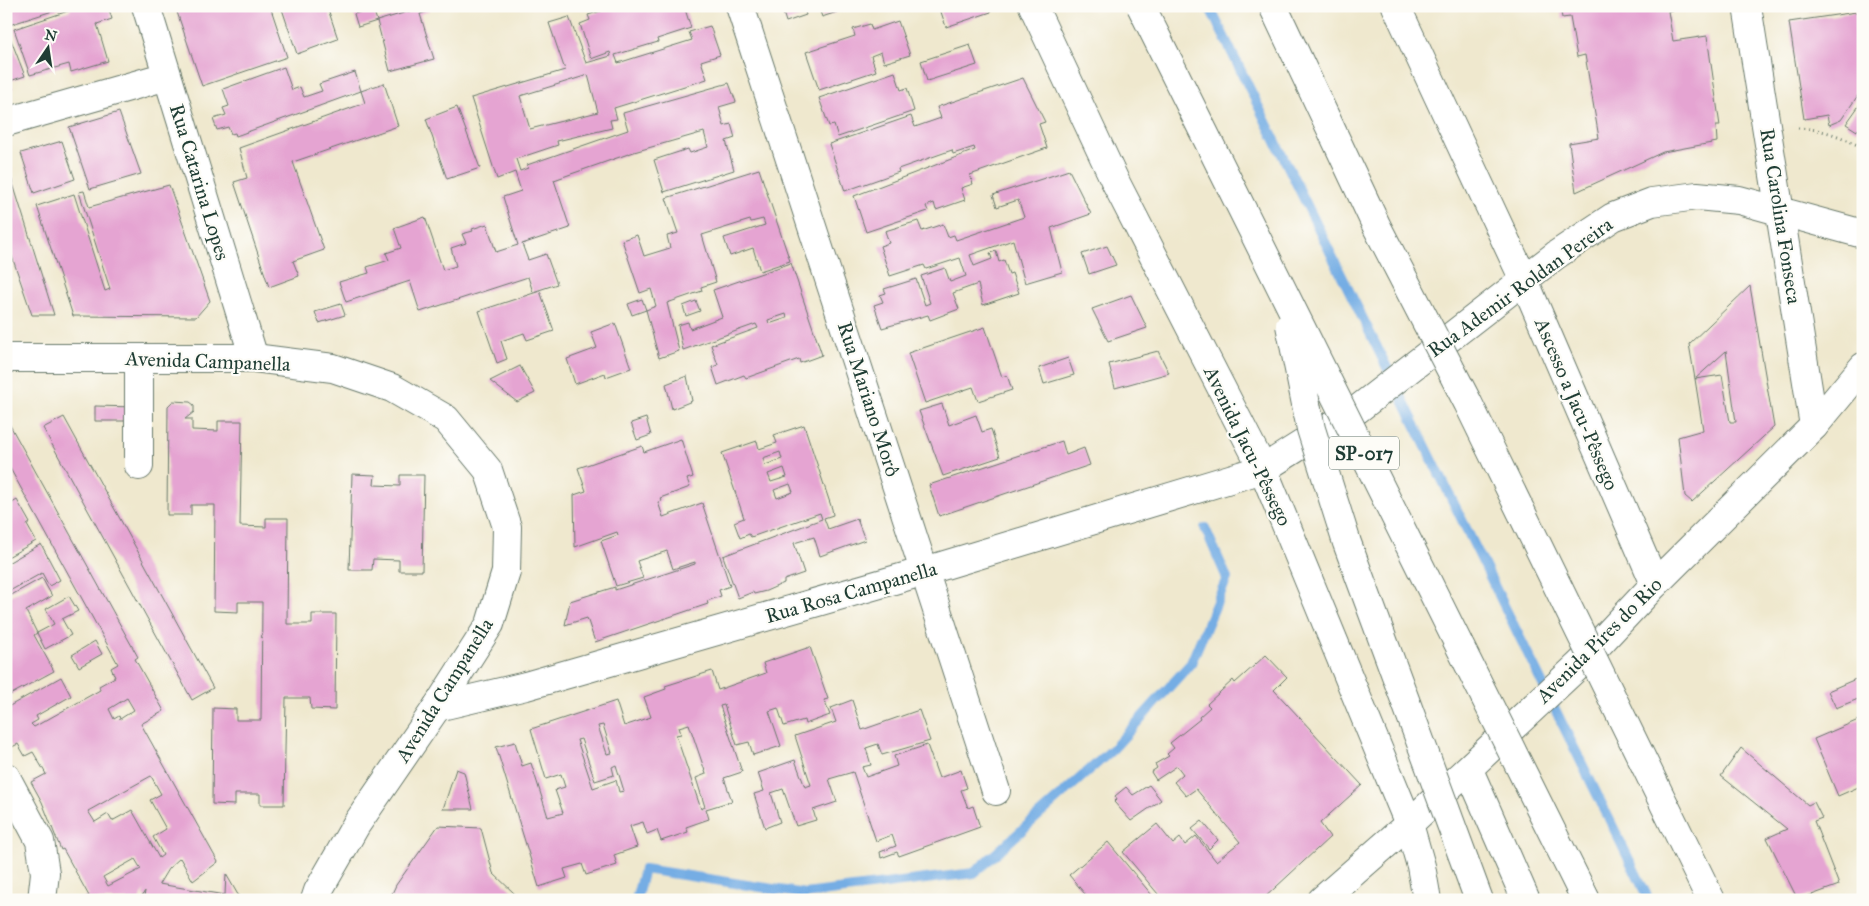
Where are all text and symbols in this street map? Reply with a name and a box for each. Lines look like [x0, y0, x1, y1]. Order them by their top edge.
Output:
north arrow [22, 22, 72, 72]
text: N [43, 26, 59, 45]
street label: Rua Catarina Lopes [165, 101, 235, 263]
street label: Rua Carolina Fonseca [1755, 126, 1807, 306]
street label: Rua Ademir Roldan Pereira [1423, 212, 1618, 362]
street label: Ascesso a Jacu-Pêssego [1529, 313, 1624, 494]
street label: Rua Mariano Morô [833, 319, 905, 479]
street label: Avenida Campanella [124, 346, 291, 376]
street label: Avenida Jacu-Pêssego [1198, 361, 1297, 530]
road number: SP-017 [1329, 436, 1399, 469]
street label: Rua Rosa Campanella [763, 556, 940, 628]
street label: Avenida Pires do Rio [1530, 572, 1667, 709]
street label: Avenida Campanella [390, 613, 498, 767]

